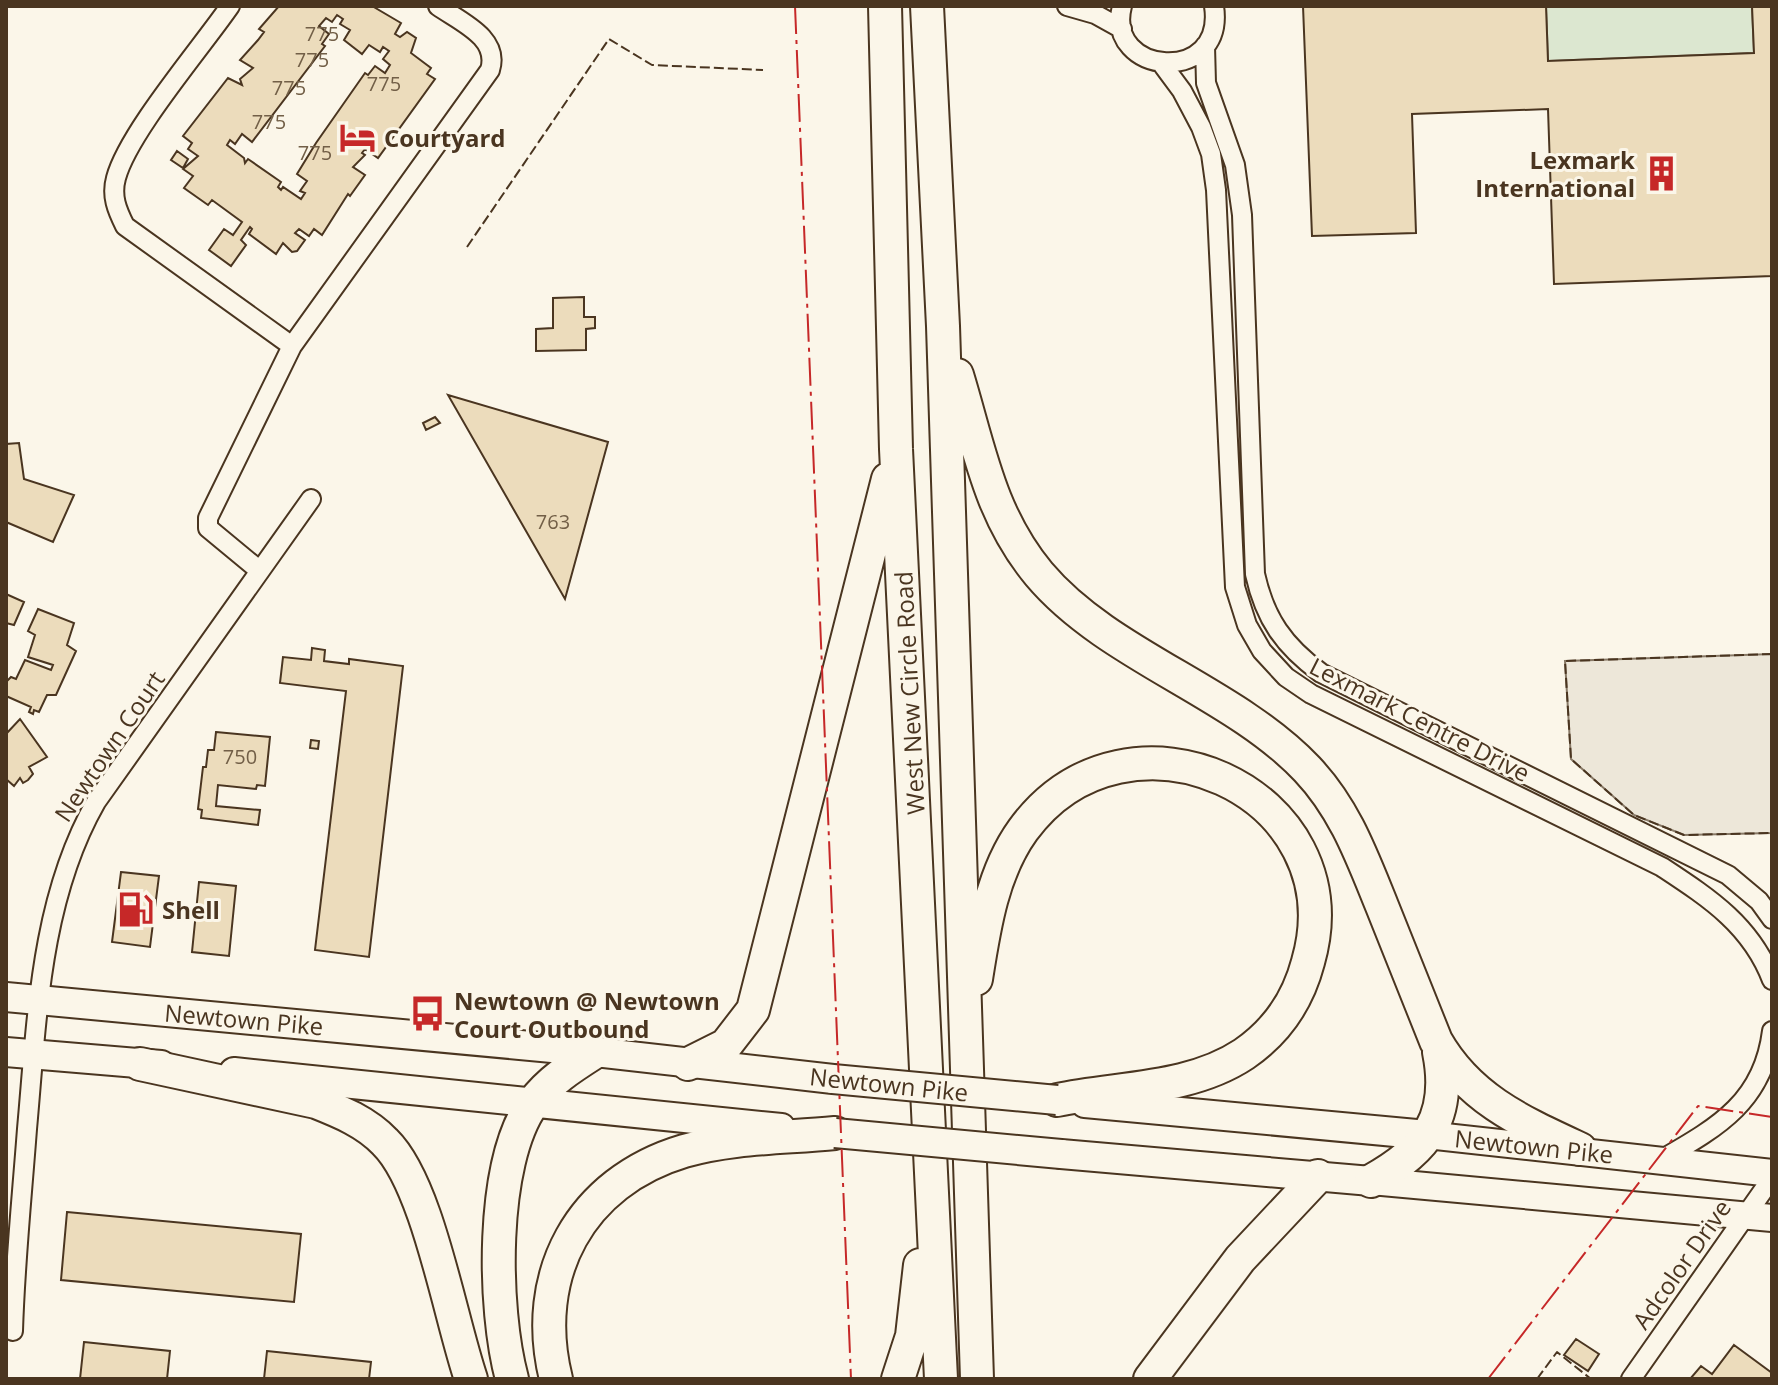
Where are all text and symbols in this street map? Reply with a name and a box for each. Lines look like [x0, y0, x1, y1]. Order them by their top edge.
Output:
house number: 775 [305, 20, 339, 47]
house number: 775 [295, 46, 329, 73]
house number: 775 [367, 70, 401, 97]
house number: 775 [272, 74, 306, 101]
house number: 775 [252, 108, 286, 135]
hotel icon: Courtyard [339, 118, 377, 156]
place label: Courtyard [384, 121, 505, 154]
house number: 775 [298, 139, 332, 166]
place label: Lexmark International [1475, 143, 1635, 204]
building icon: Lexmark International [1642, 154, 1680, 192]
house number: 763 [536, 508, 570, 535]
street label: West New Circle Road [886, 570, 932, 816]
street label: Lexmark Centre Drive [1304, 649, 1536, 789]
street label: Newtown Court [46, 664, 172, 828]
house number: 750 [223, 743, 257, 770]
fuel station icon: Shell [117, 890, 155, 928]
place label: Shell [162, 893, 220, 926]
place label: Newtown @ Newtown Court Outbound [454, 984, 720, 1045]
bus stop icon: Newtown @ Newtown Court Outbound [409, 995, 447, 1033]
street label: Newtown Pike [163, 996, 325, 1042]
street label: Newtown Pike [808, 1059, 970, 1109]
street label: Newtown Pike [1453, 1121, 1615, 1171]
street label: Adcolor Drive [1624, 1193, 1738, 1335]

